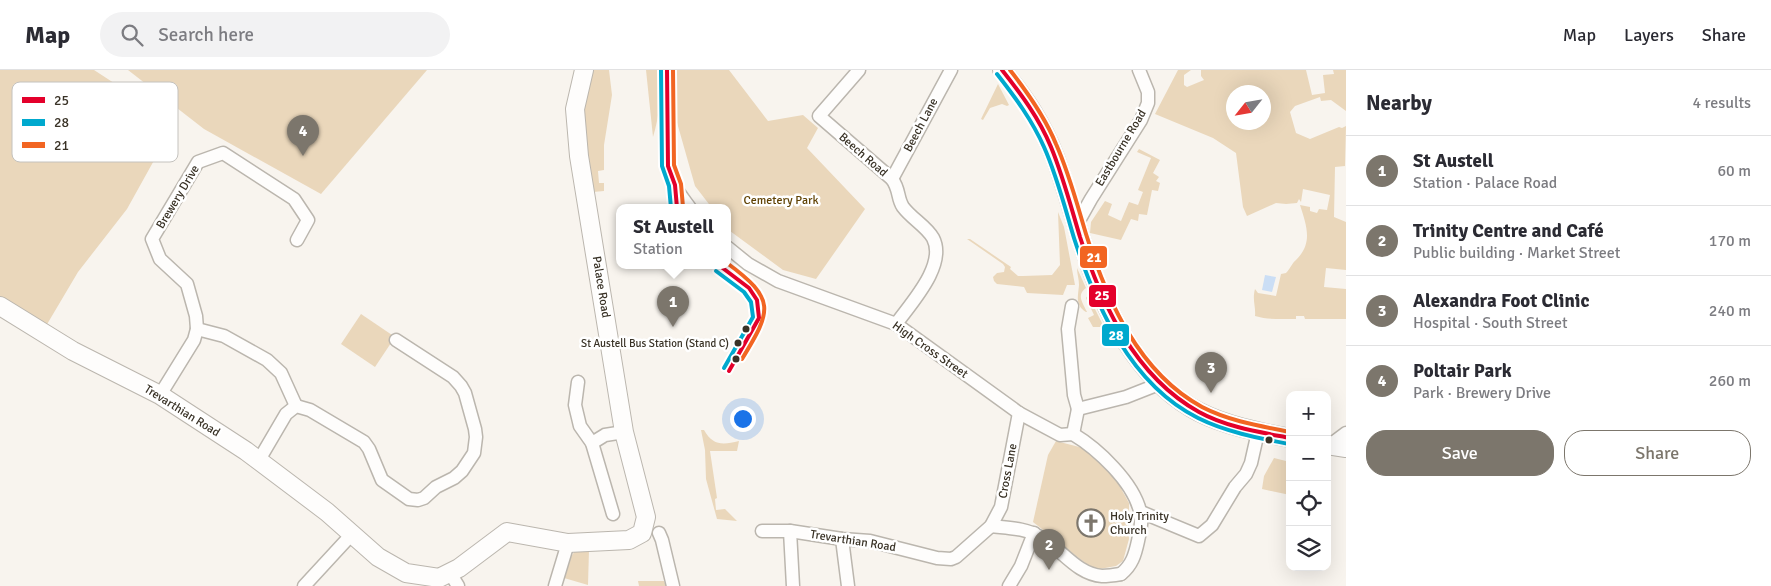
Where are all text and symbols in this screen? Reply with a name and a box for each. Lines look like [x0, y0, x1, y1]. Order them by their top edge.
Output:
search box [100, 12, 450, 57]
text: Map [25, 20, 70, 50]
icon: search [118, 21, 146, 49]
text: Search here [158, 23, 254, 47]
text: Map [1563, 24, 1596, 46]
text: Layers [1624, 24, 1674, 46]
text: Share [1702, 24, 1746, 46]
legend [12, 82, 178, 162]
north arrow [1226, 85, 1271, 130]
text: Nearby [1366, 90, 1432, 116]
text: 25 [54, 92, 69, 109]
text: 4 results [1692, 93, 1751, 113]
street label: Beech Lane [901, 95, 941, 155]
street label: Eastbourne Road [1092, 107, 1150, 189]
text: 28 [54, 114, 69, 131]
pin: 4 [287, 115, 319, 156]
street label: Beech Road [836, 130, 890, 180]
text: 21 [54, 137, 69, 154]
text: St Austell [1413, 149, 1494, 173]
text: 1 [1378, 161, 1386, 181]
text: 60 m [1717, 161, 1751, 181]
street label: Brewery Drive [153, 163, 203, 231]
text: Station · Palace Road [1413, 173, 1557, 193]
park label: Cemetery Park [744, 193, 818, 208]
popup [616, 204, 731, 269]
text: St Austell [633, 215, 714, 239]
text: Trinity Centre and Café [1413, 219, 1604, 243]
text: 2 [1378, 231, 1386, 251]
text: 170 m [1709, 231, 1751, 251]
text: Station [633, 239, 683, 259]
text: Public building · Market Street [1413, 243, 1620, 263]
line badge: 21 [1079, 245, 1108, 269]
text: 21 [1086, 249, 1102, 266]
street label: Palace Road [589, 255, 613, 319]
line badge: 25 [1088, 284, 1117, 308]
pin: 1 [657, 286, 689, 327]
text: 25 [1094, 287, 1110, 304]
text: Alexandra Foot Clinic [1413, 289, 1590, 313]
text: 3 [1378, 301, 1386, 321]
text: 240 m [1709, 301, 1751, 321]
text: Hospital · South Street [1413, 313, 1568, 333]
street label: High Cross Street [889, 318, 971, 382]
line badge: 28 [1101, 323, 1130, 347]
unlabelled marker [741, 324, 751, 334]
text: 28 [1108, 327, 1124, 344]
place label: St Austell Bus Station (Stand C) [581, 337, 729, 350]
marker: St Austell Bus Station (Stand C) [733, 338, 743, 348]
pin: 3 [1195, 352, 1227, 393]
unlabelled marker [731, 354, 741, 364]
text: Poltair Park [1413, 359, 1512, 383]
text: 4 [1378, 371, 1386, 391]
text: 260 m [1709, 371, 1751, 391]
street label: Trevarthian Road [141, 382, 223, 440]
text: Park · Brewery Drive [1413, 383, 1551, 403]
map controls [1286, 391, 1331, 571]
button: + [1286, 391, 1331, 436]
your location [730, 406, 756, 432]
button: Save [1366, 430, 1554, 476]
button: Share [1564, 430, 1751, 476]
unlabelled marker [1264, 435, 1274, 445]
button: − [1286, 436, 1331, 481]
street label: Cross Lane [995, 442, 1021, 500]
button: locate [1286, 481, 1331, 526]
church icon: Holy Trinity Church [1076, 508, 1106, 538]
place label: Holy Trinity Church [1110, 509, 1169, 538]
button: layers [1286, 526, 1331, 571]
street label: Trevarthian Road [809, 527, 897, 555]
pin: 2 [1033, 529, 1065, 570]

